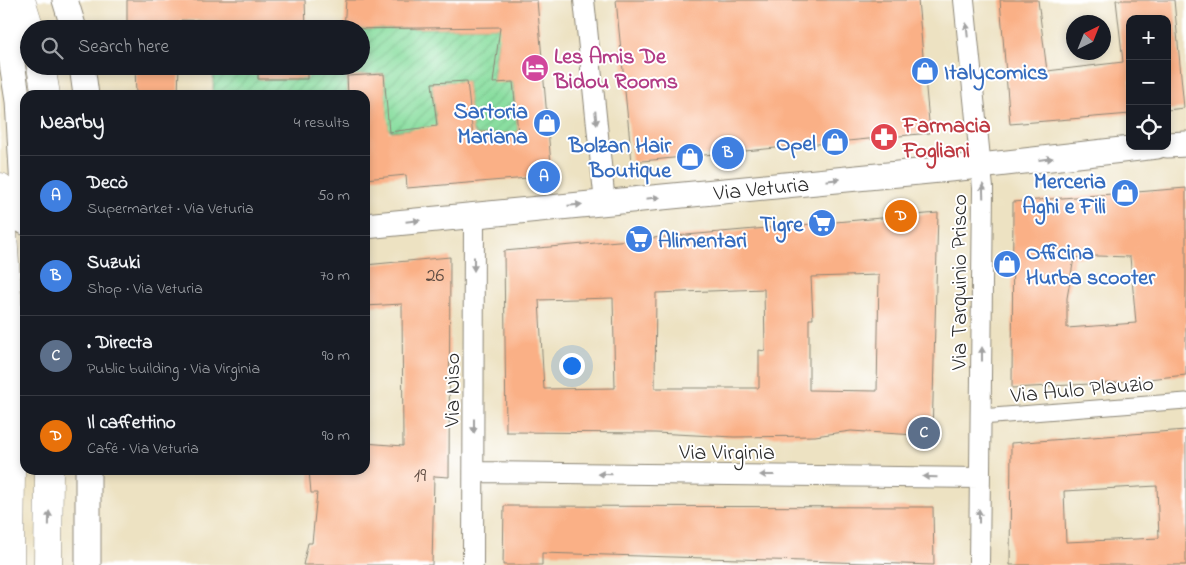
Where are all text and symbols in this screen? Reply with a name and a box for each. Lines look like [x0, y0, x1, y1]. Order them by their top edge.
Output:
north arrow [1066, 15, 1111, 60]
map controls [1126, 15, 1171, 150]
button: + [1126, 15, 1171, 60]
search box [20, 20, 370, 75]
one-way arrow [963, 21, 971, 37]
icon: search [38, 34, 66, 62]
text: Search here [78, 34, 169, 61]
place label: Les Amis De Bidou Rooms [553, 42, 678, 99]
hotel icon: Les Amis De Bidou Rooms [520, 53, 550, 83]
shop icon: Italycomics [910, 56, 940, 86]
place label: Italycomics [944, 58, 1048, 91]
button: − [1126, 60, 1171, 105]
place label: Sartoria Mariana [454, 97, 528, 154]
button: locate [1126, 105, 1171, 150]
text: Nearby [40, 108, 104, 138]
shop icon: Sartoria Mariana [532, 108, 562, 138]
one-way arrow [592, 110, 600, 126]
text: 4 results [294, 111, 350, 135]
place label: Farmacia Fogliani [902, 111, 991, 169]
pharmacy icon: Farmacia Fogliani [869, 122, 899, 152]
shop icon: Opel [820, 127, 850, 157]
place label: Opel [776, 129, 816, 161]
place label: Bolzan Hair Boutique [568, 131, 672, 188]
pin: B [712, 134, 744, 172]
shop icon: Bolzan Hair Boutique [675, 142, 705, 172]
one-way arrow [1039, 155, 1055, 163]
pin: A [528, 158, 560, 196]
place label: Merceria Aghi e Fili [1022, 167, 1106, 225]
text: Decò [87, 170, 128, 197]
street label: Via Veturia [711, 170, 811, 211]
one-way arrow [825, 176, 841, 184]
shop icon: Merceria Aghi e Fili [1110, 178, 1140, 208]
one-way arrow [978, 183, 986, 199]
text: A [51, 184, 61, 208]
text: 50 m [318, 184, 350, 208]
one-way arrow [646, 193, 662, 201]
street label: Via Tarquinio Prisco [945, 194, 977, 371]
text: Supermarket · Via Veturia [87, 197, 254, 221]
pin: D [885, 197, 917, 235]
one-way arrow [567, 201, 583, 209]
supermarket icon: Tigre [807, 208, 837, 238]
place label: Tigre [760, 210, 804, 243]
one-way arrow [406, 217, 422, 225]
supermarket icon: Alimentari [624, 224, 654, 254]
place label: Alimentari [658, 226, 747, 258]
place label: Officina Hurba scooter [1026, 238, 1156, 295]
shop icon: Officina Hurba scooter [992, 249, 1022, 279]
text: Suzuki [87, 250, 141, 277]
one-way arrow [470, 256, 478, 272]
house number: 26 [426, 262, 445, 291]
text: B [51, 264, 61, 288]
text: 70 m [320, 264, 350, 288]
text: Shop · Via Veturia [87, 277, 203, 301]
text: . Directa [87, 330, 152, 357]
text: C [52, 344, 60, 368]
text: 90 m [322, 344, 350, 368]
one-way arrow [978, 346, 986, 362]
street label: Via Niso [438, 353, 470, 428]
your location [559, 353, 585, 379]
text: Public building · Via Virginia [87, 357, 260, 381]
street label: Via Aulo Plauzio [1008, 369, 1155, 413]
text: Il caffettino [87, 410, 176, 437]
pin: C [908, 414, 940, 452]
one-way arrow [470, 418, 478, 434]
text: D [50, 424, 62, 448]
text: 90 m [322, 424, 350, 448]
text: Café · Via Veturia [87, 437, 199, 461]
street label: Via Virginia [678, 438, 775, 471]
house number: 19 [414, 462, 426, 491]
one-way arrow [597, 470, 613, 478]
one-way arrow [759, 471, 775, 479]
one-way arrow [922, 473, 938, 481]
one-way arrow [975, 508, 983, 524]
one-way arrow [45, 509, 53, 525]

